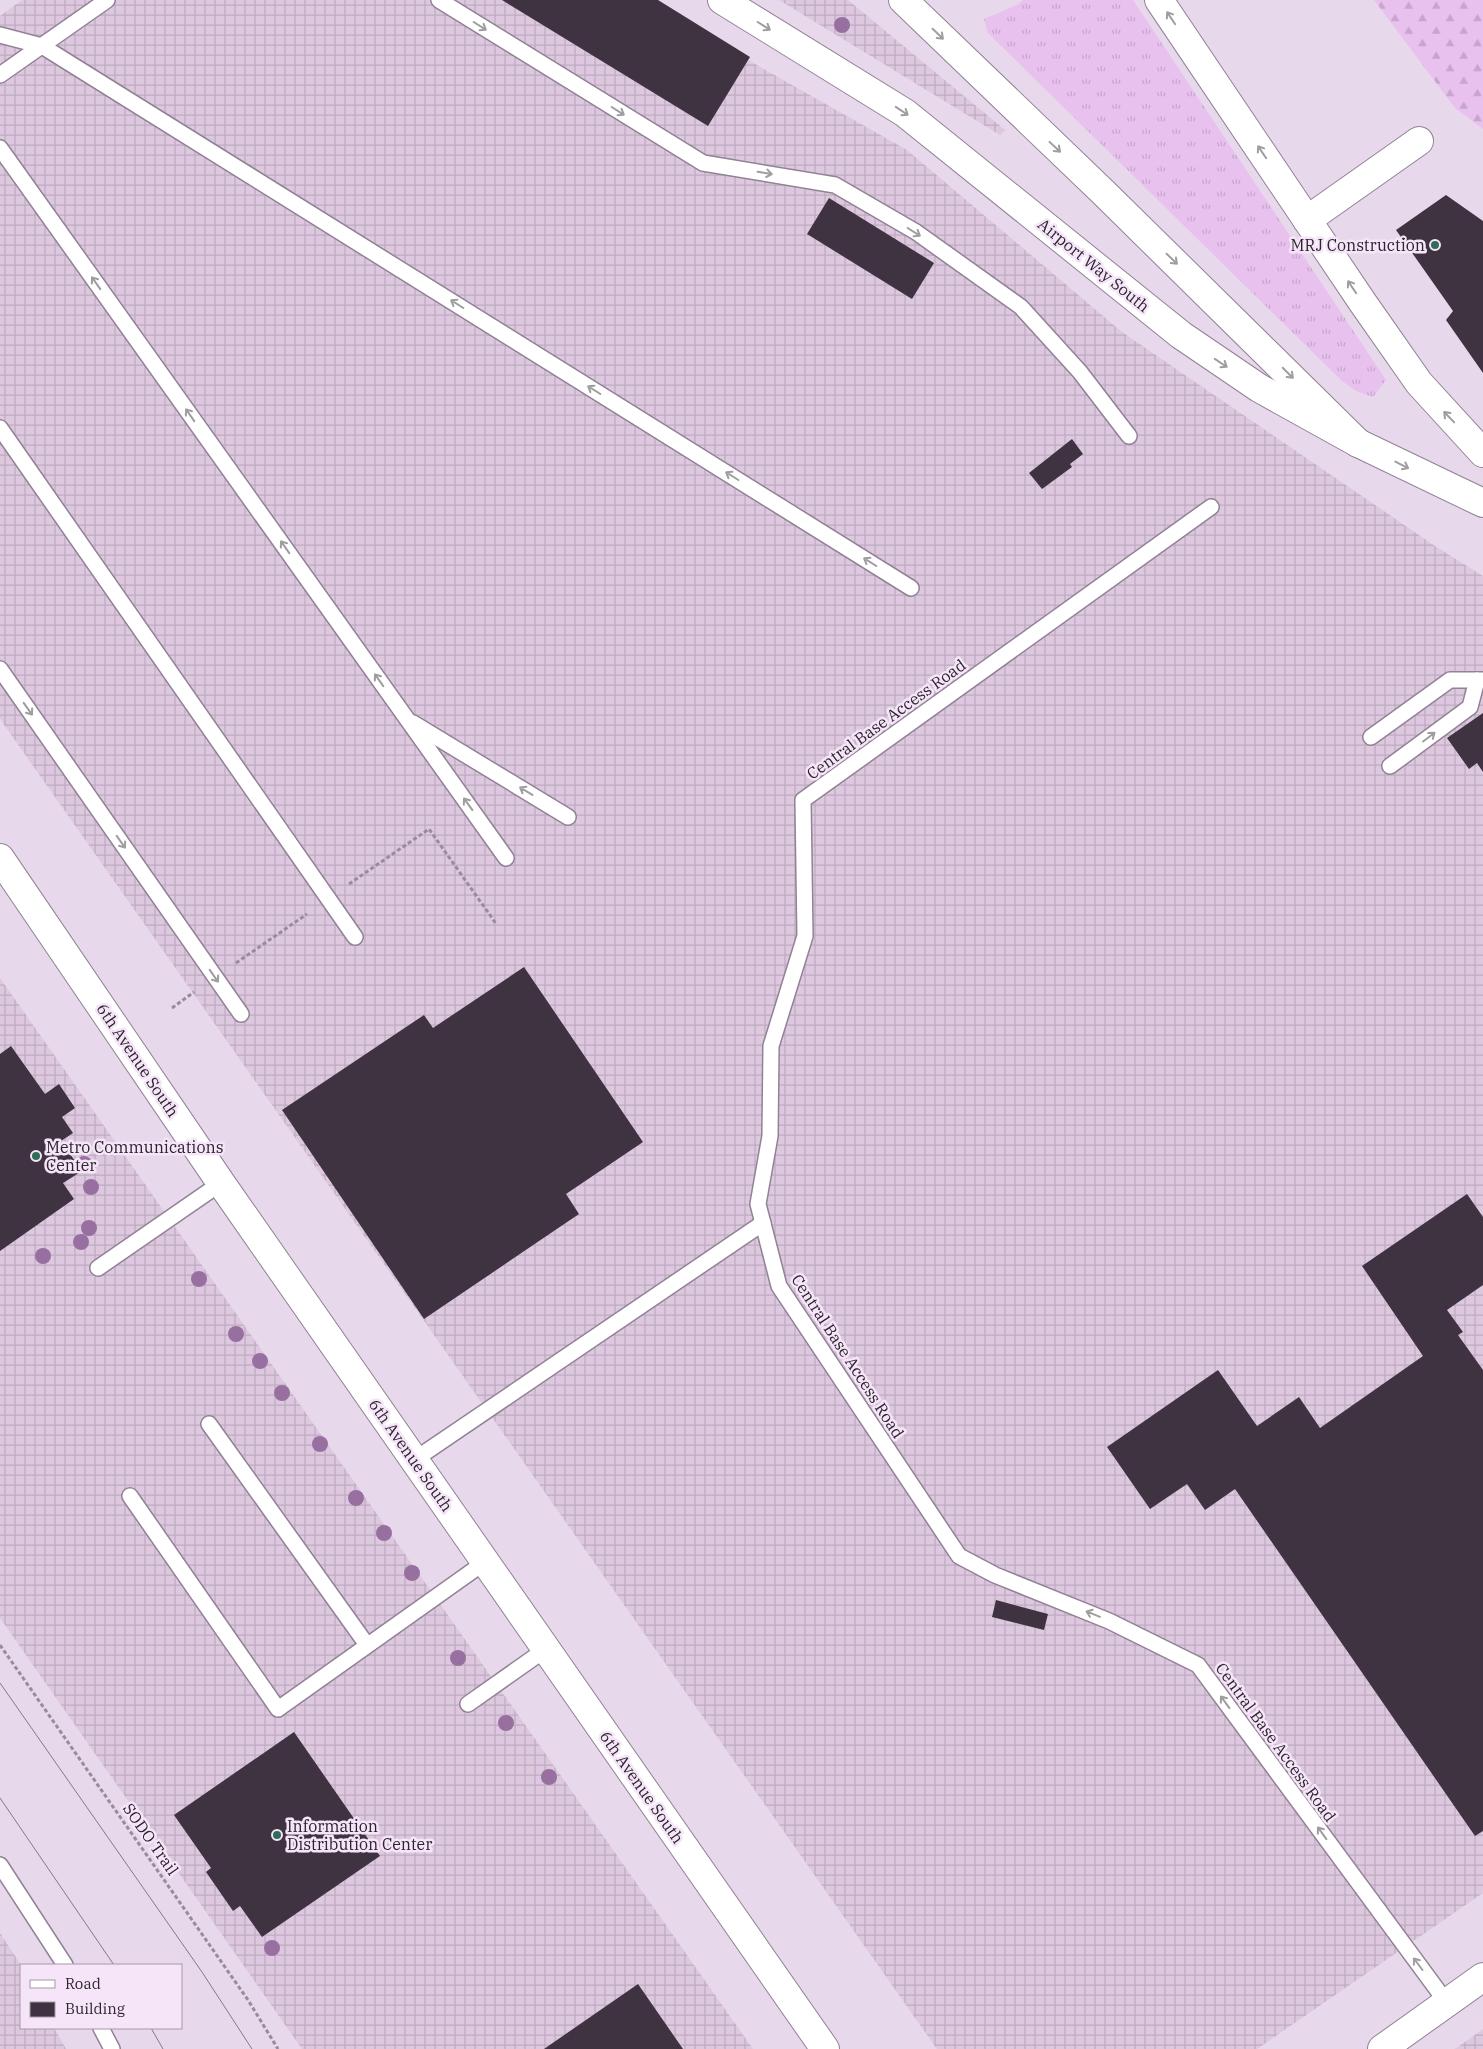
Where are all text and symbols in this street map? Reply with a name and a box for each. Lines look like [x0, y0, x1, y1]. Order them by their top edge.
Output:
one-way arrow [1166, 11, 1176, 25]
one-way arrow [473, 21, 487, 31]
one-way arrow [756, 21, 770, 31]
one-way arrow [932, 28, 944, 40]
one-way arrow [611, 106, 625, 116]
one-way arrow [895, 106, 909, 116]
one-way arrow [1049, 141, 1062, 153]
one-way arrow [1256, 146, 1266, 160]
one-way arrow [757, 169, 773, 179]
street label: Airport Way South [1034, 214, 1154, 316]
one-way arrow [907, 226, 921, 237]
place label: MRJ Construction [1290, 235, 1425, 255]
marker: MRJ Construction [1429, 239, 1441, 251]
one-way arrow [1166, 253, 1178, 266]
one-way arrow [91, 276, 101, 290]
one-way arrow [1347, 281, 1357, 295]
one-way arrow [450, 299, 464, 309]
one-way arrow [1214, 358, 1228, 368]
one-way arrow [1282, 367, 1294, 379]
one-way arrow [588, 385, 602, 395]
one-way arrow [185, 408, 195, 422]
one-way arrow [1443, 411, 1455, 424]
one-way arrow [1394, 461, 1409, 470]
one-way arrow [726, 471, 740, 481]
one-way arrow [279, 541, 290, 555]
one-way arrow [864, 557, 878, 567]
street label: Central Base Access Road [803, 654, 970, 783]
one-way arrow [374, 673, 384, 687]
one-way arrow [23, 702, 33, 716]
one-way arrow [1422, 732, 1436, 742]
one-way arrow [520, 786, 534, 796]
one-way arrow [462, 798, 473, 811]
one-way arrow [116, 835, 126, 849]
one-way arrow [209, 969, 219, 983]
street label: 6th Avenue South [93, 999, 183, 1121]
place label: Metro Communications Center [46, 1137, 223, 1175]
marker: Metro Communications Center [30, 1150, 42, 1162]
street label: Central Base Access Road [787, 1270, 909, 1442]
street label: 6th Avenue South [365, 1395, 457, 1515]
one-way arrow [1086, 1609, 1101, 1619]
street label: Central Base Access Road [1212, 1659, 1341, 1826]
one-way arrow [1220, 1696, 1231, 1709]
street label: 6th Avenue South [596, 1727, 688, 1847]
street label: SODO Trail [119, 1799, 183, 1879]
place label: Information Distribution Center [287, 1816, 432, 1854]
one-way arrow [1317, 1826, 1327, 1840]
marker: Information Distribution Center [271, 1829, 283, 1841]
one-way arrow [1413, 1957, 1423, 1971]
legend [20, 1964, 182, 2029]
text: Road [65, 1974, 101, 1993]
text: Building [65, 1999, 125, 2018]

